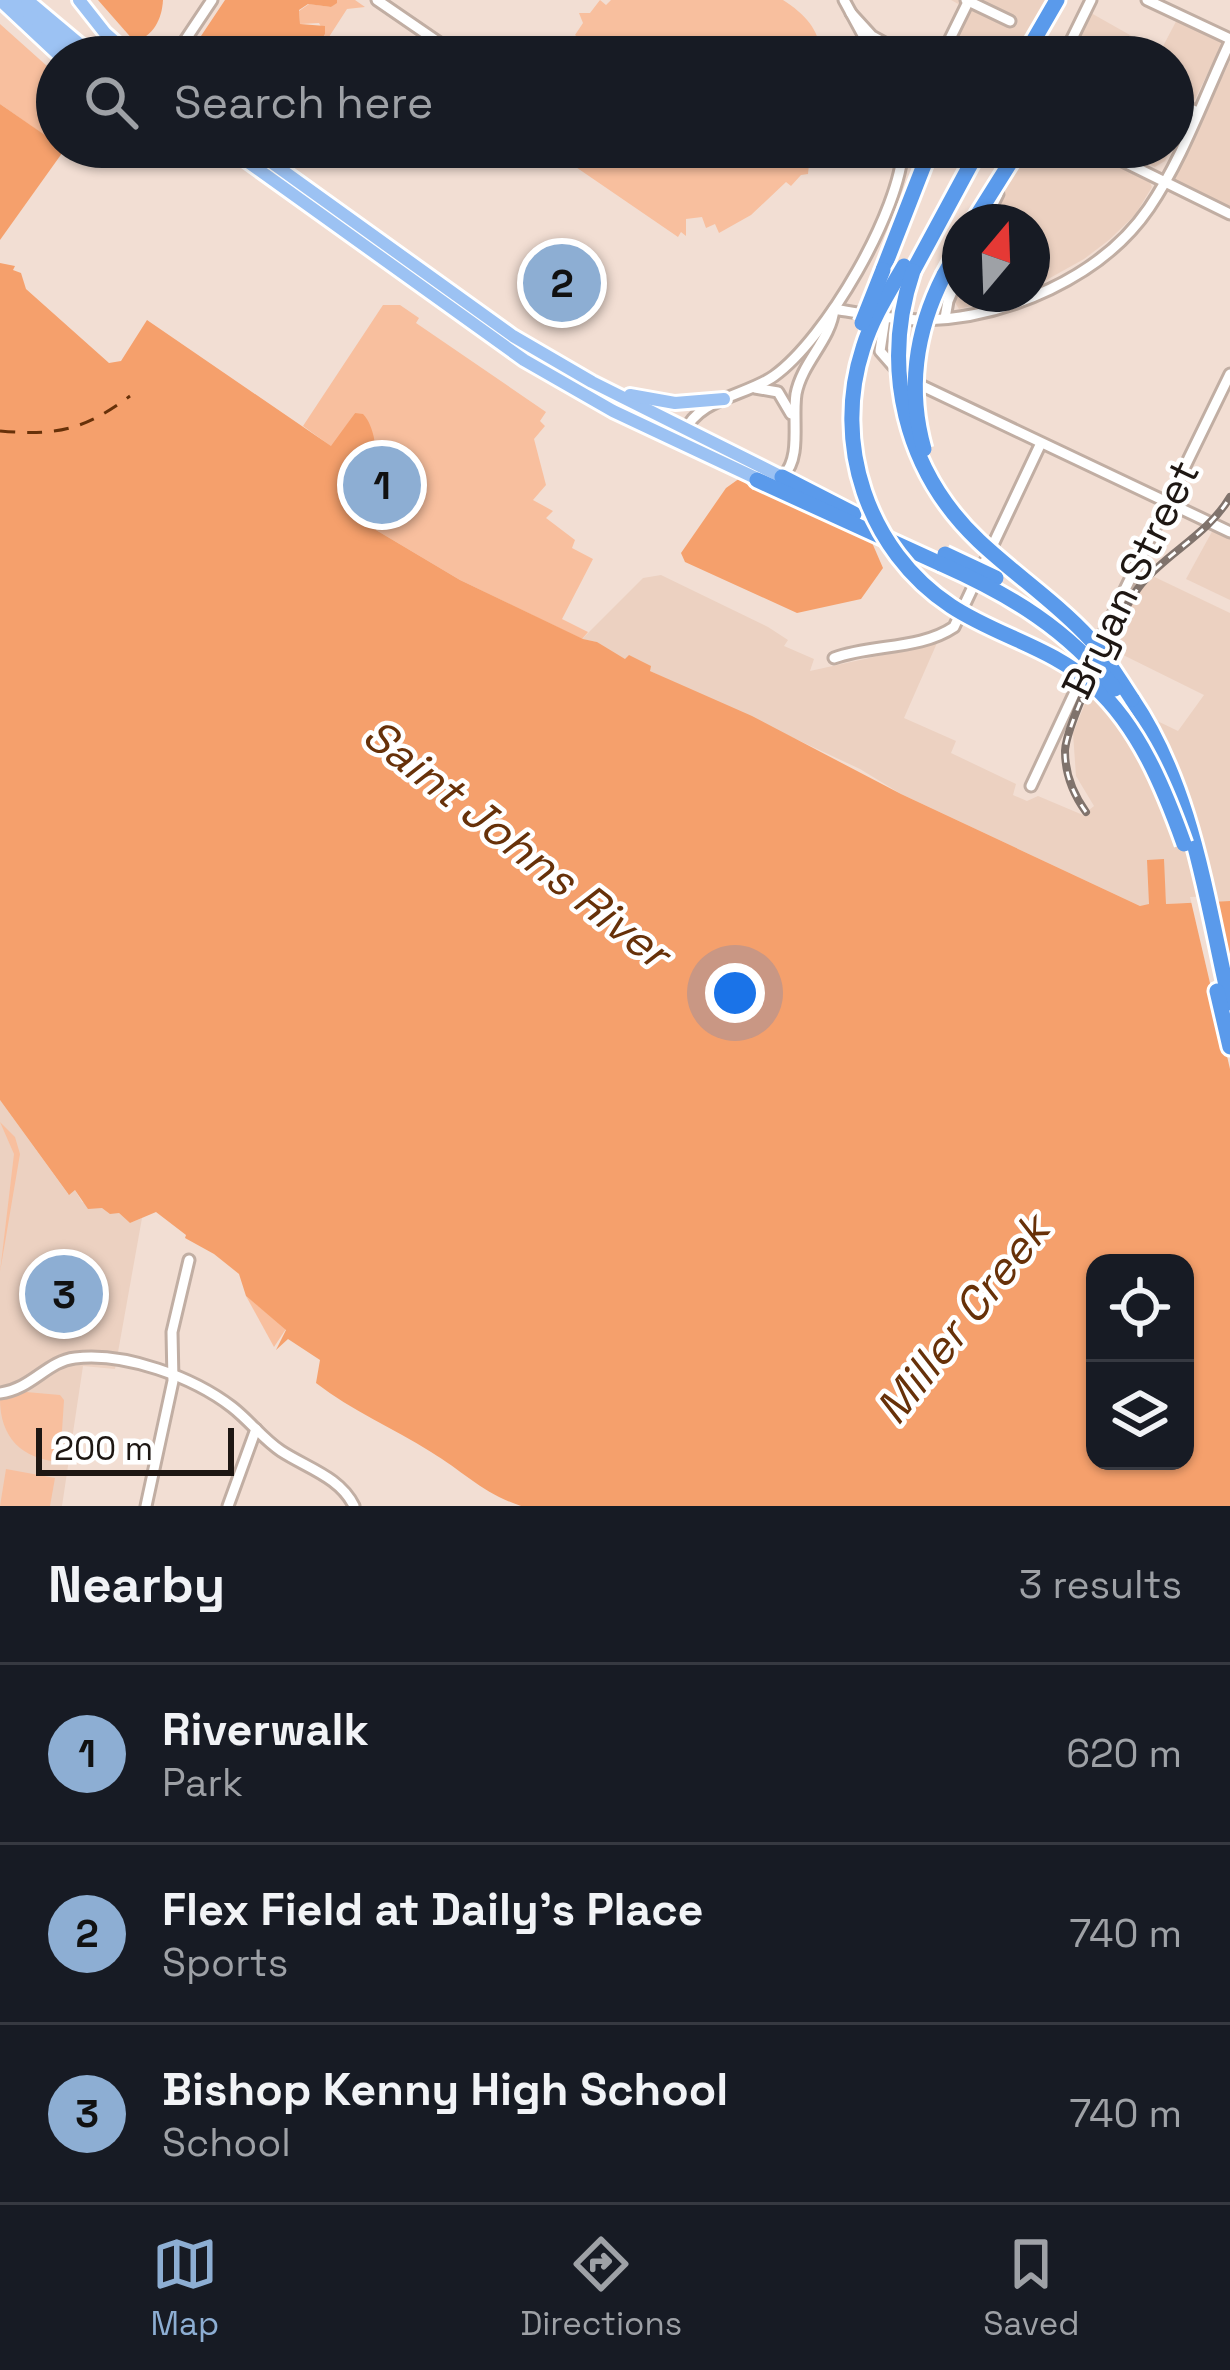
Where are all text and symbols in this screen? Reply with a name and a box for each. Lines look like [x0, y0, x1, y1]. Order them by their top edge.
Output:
search box [36, 36, 1194, 168]
icon: search [78, 69, 144, 135]
text: Search here [174, 74, 433, 131]
north arrow [942, 204, 1050, 312]
pin: 2 [523, 238, 601, 328]
pin: 1 [343, 440, 421, 530]
street label: Bryan Street [1050, 452, 1211, 707]
water label: Saint Johns River [352, 706, 685, 983]
your location [705, 963, 765, 1023]
water label: Miller Creek [863, 1200, 1065, 1435]
pin: 3 [25, 1249, 103, 1339]
map controls [1086, 1254, 1194, 1470]
button: locate [1086, 1254, 1194, 1362]
button: layers [1086, 1362, 1194, 1470]
scale bar [36, 1422, 234, 1475]
text: 200 m [54, 1428, 153, 1470]
text: Nearby [48, 1552, 225, 1617]
text: 3 results [1019, 1560, 1182, 1609]
text: Riverwalk [162, 1701, 369, 1758]
text: 1 [78, 1729, 96, 1778]
text: 620 m [1066, 1729, 1182, 1778]
text: Park [162, 1758, 243, 1807]
text: Flex Field at Daily's Place [162, 1881, 704, 1938]
text: 2 [75, 1909, 99, 1958]
text: 740 m [1069, 1909, 1182, 1958]
text: Sports [162, 1938, 288, 1987]
text: Bishop Kenny High School [162, 2061, 728, 2118]
text: 3 [75, 2089, 99, 2138]
text: 740 m [1069, 2089, 1182, 2138]
text: School [162, 2118, 291, 2167]
tab: Map [151, 2231, 219, 2345]
tab: Directions [520, 2231, 682, 2345]
tab: Saved [983, 2231, 1079, 2345]

